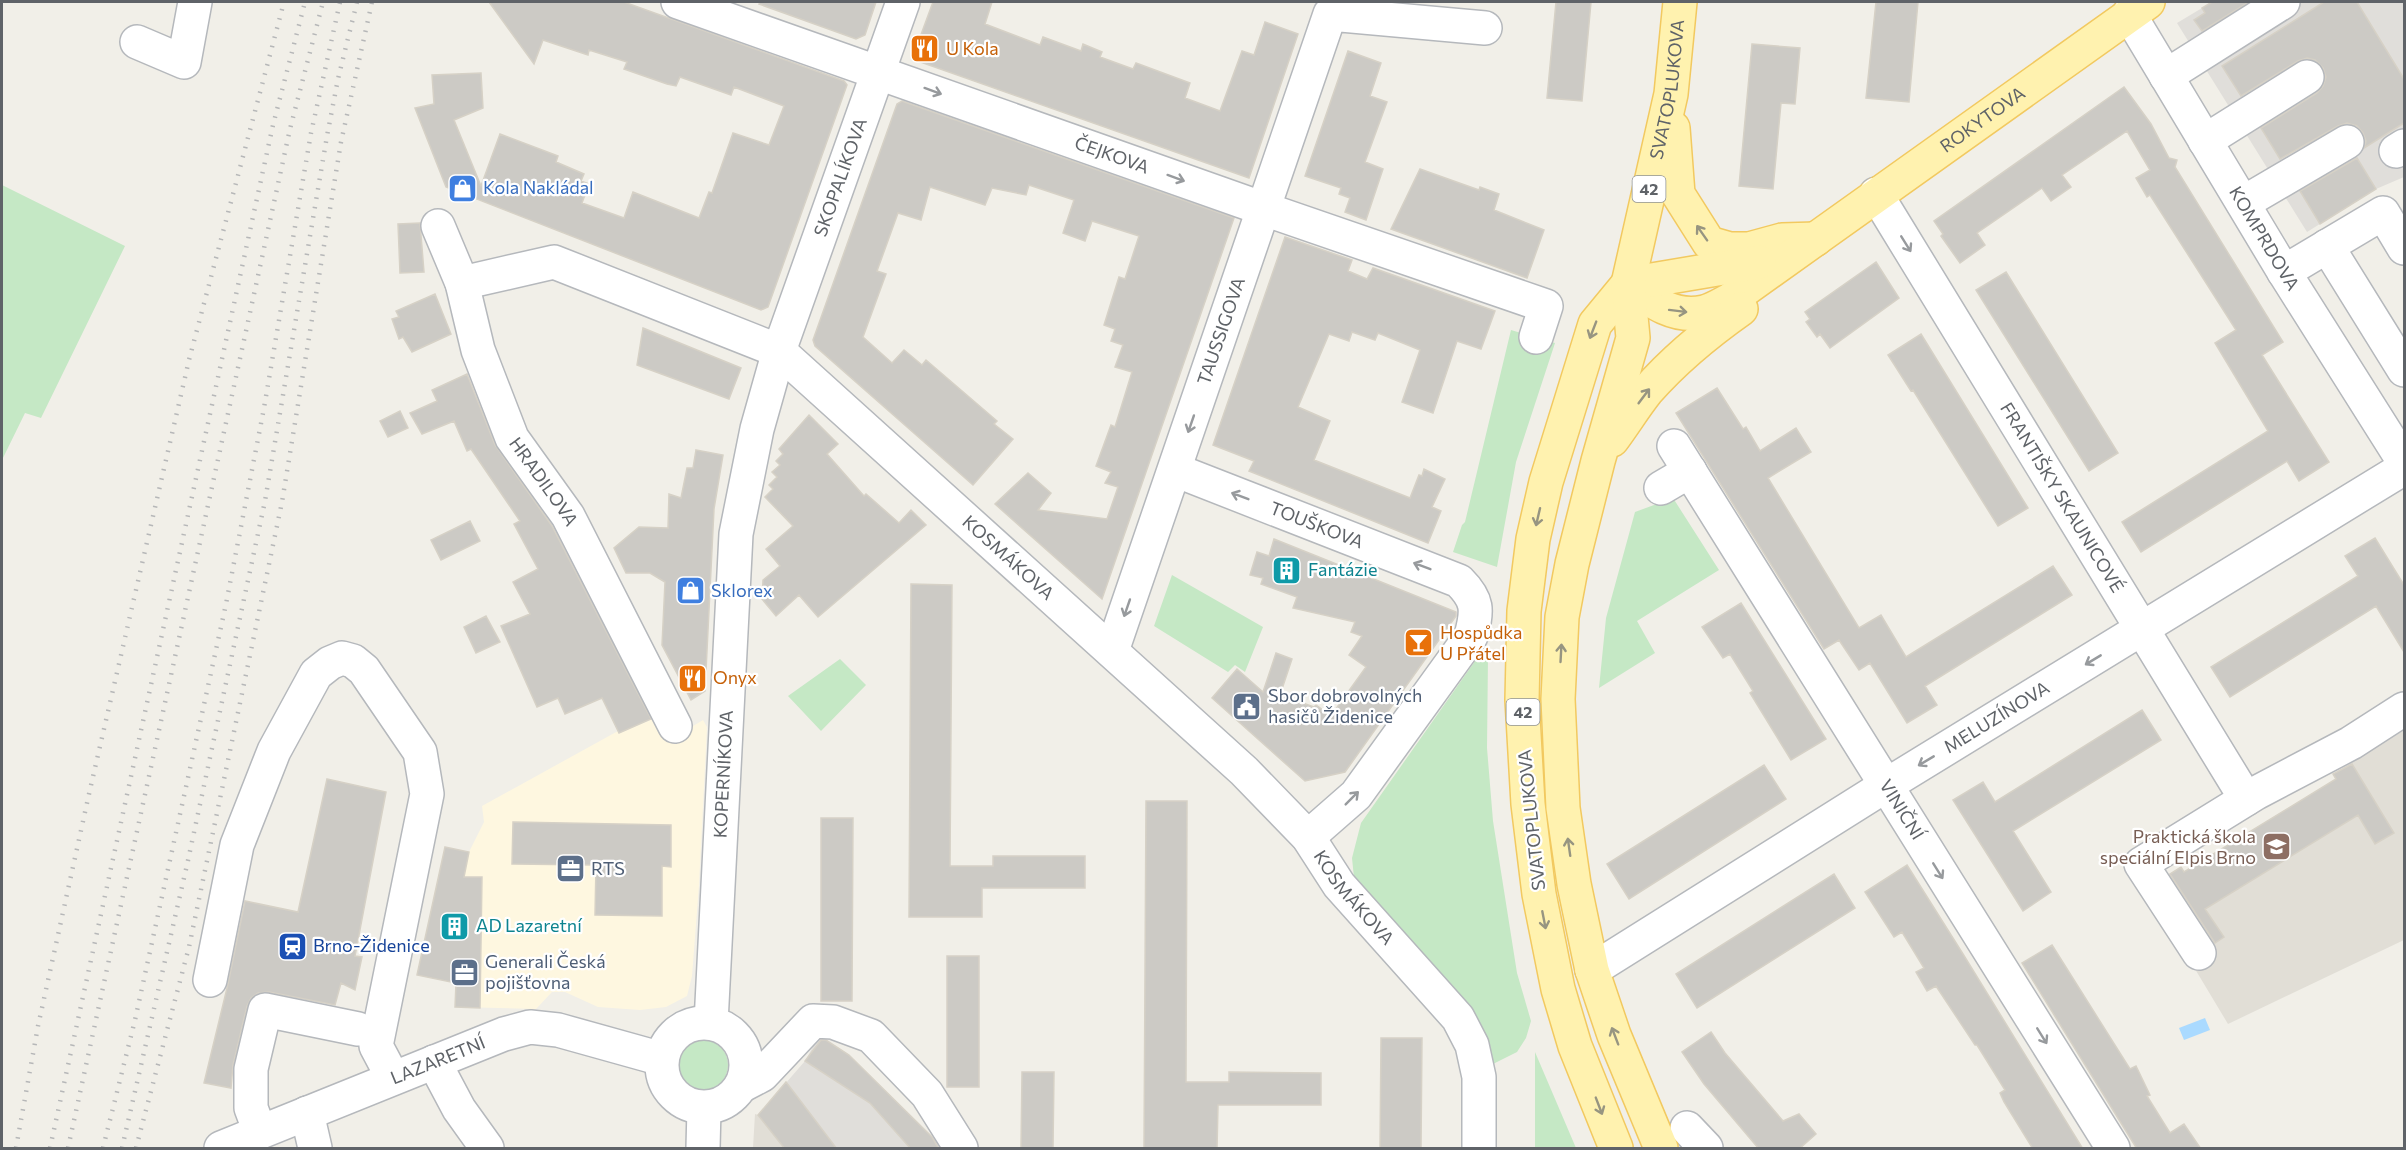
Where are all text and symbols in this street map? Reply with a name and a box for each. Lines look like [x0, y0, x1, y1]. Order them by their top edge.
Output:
street label: SVATOPLUKOVA [1645, 18, 1688, 161]
restaurant icon: U Kola [909, 33, 941, 65]
place label: U Kola [946, 37, 999, 59]
street label: ROKYTOVA [1935, 81, 2029, 157]
one-way arrow [923, 87, 942, 98]
street label: SKOPALÍKOVA [809, 115, 871, 239]
street label: ČEJKOVA [1072, 131, 1152, 178]
shop icon: Kola Nakládal [446, 172, 478, 204]
one-way arrow [1166, 173, 1185, 184]
place label: Kola Nakládal [483, 176, 594, 198]
road number: 42 [1632, 176, 1666, 202]
street label: KOMPRDOVA [2225, 182, 2305, 294]
one-way arrow [1696, 226, 1708, 242]
one-way arrow [1901, 235, 1913, 252]
street label: TAUSSIGOVA [1192, 274, 1249, 388]
one-way arrow [1668, 306, 1688, 317]
one-way arrow [1587, 321, 1598, 339]
one-way arrow [1637, 389, 1650, 405]
street label: FRANTIŠKY SKAUNICOVÉ [1996, 398, 2129, 596]
one-way arrow [1184, 414, 1195, 433]
street label: HRADILOVA [505, 433, 583, 529]
one-way arrow [1231, 490, 1250, 501]
street label: TOUŠKOVA [1267, 496, 1367, 553]
one-way arrow [1532, 507, 1543, 526]
street label: KOSMÁKOVA [958, 510, 1059, 604]
building icon: Fantázie [1271, 554, 1303, 586]
place label: Fantázie [1308, 558, 1377, 580]
one-way arrow [1413, 560, 1432, 571]
shop icon: Sklorex [674, 575, 706, 607]
place label: Sklorex [711, 579, 773, 601]
one-way arrow [1120, 598, 1131, 617]
place label: Hospůdka U Přátel [1440, 621, 1523, 664]
bar icon: Hospůdka U Přátel [1403, 627, 1435, 659]
one-way arrow [1555, 643, 1566, 663]
one-way arrow [2085, 655, 2102, 667]
restaurant icon: Onyx [676, 662, 708, 694]
place label: Onyx [713, 666, 757, 688]
street label: MELUZÍNOVA [1939, 676, 2053, 757]
place label: Sbor dobrovolných hasičů Židenice [1268, 684, 1422, 727]
public building icon: Sbor dobrovolných hasičů Židenice [1231, 690, 1263, 722]
road number: 42 [1506, 699, 1540, 725]
street label: KOPERNÍKOVA [708, 710, 737, 839]
street label: SVATOPLUKOVA [1513, 749, 1549, 892]
one-way arrow [1918, 756, 1935, 768]
street label: VINIČNÍ [1875, 775, 1930, 844]
one-way arrow [1344, 791, 1359, 806]
place label: Praktická škola speciální Elpis Brno [2100, 825, 2256, 868]
school or university icon: Praktická škola speciální Elpis Brno [2261, 831, 2293, 863]
one-way arrow [1563, 838, 1574, 857]
street label: KOSMÁKOVA [1310, 846, 1399, 949]
office icon: RTS [554, 853, 586, 885]
place label: RTS [591, 857, 625, 879]
one-way arrow [1933, 862, 1945, 879]
one-way arrow [1539, 909, 1550, 929]
building icon: AD Lazaretní [439, 910, 471, 942]
place label: AD Lazaretní [476, 914, 583, 936]
station icon: Brno-Židenice [276, 930, 308, 962]
place label: Brno-Židenice [313, 934, 430, 956]
place label: Generali Česká pojišťovna [485, 950, 606, 993]
office icon: Generali Česká pojišťovna [448, 956, 480, 988]
one-way arrow [1609, 1027, 1620, 1046]
one-way arrow [2037, 1027, 2049, 1044]
street label: LAZARETNÍ [387, 1030, 489, 1089]
one-way arrow [1594, 1096, 1605, 1115]

